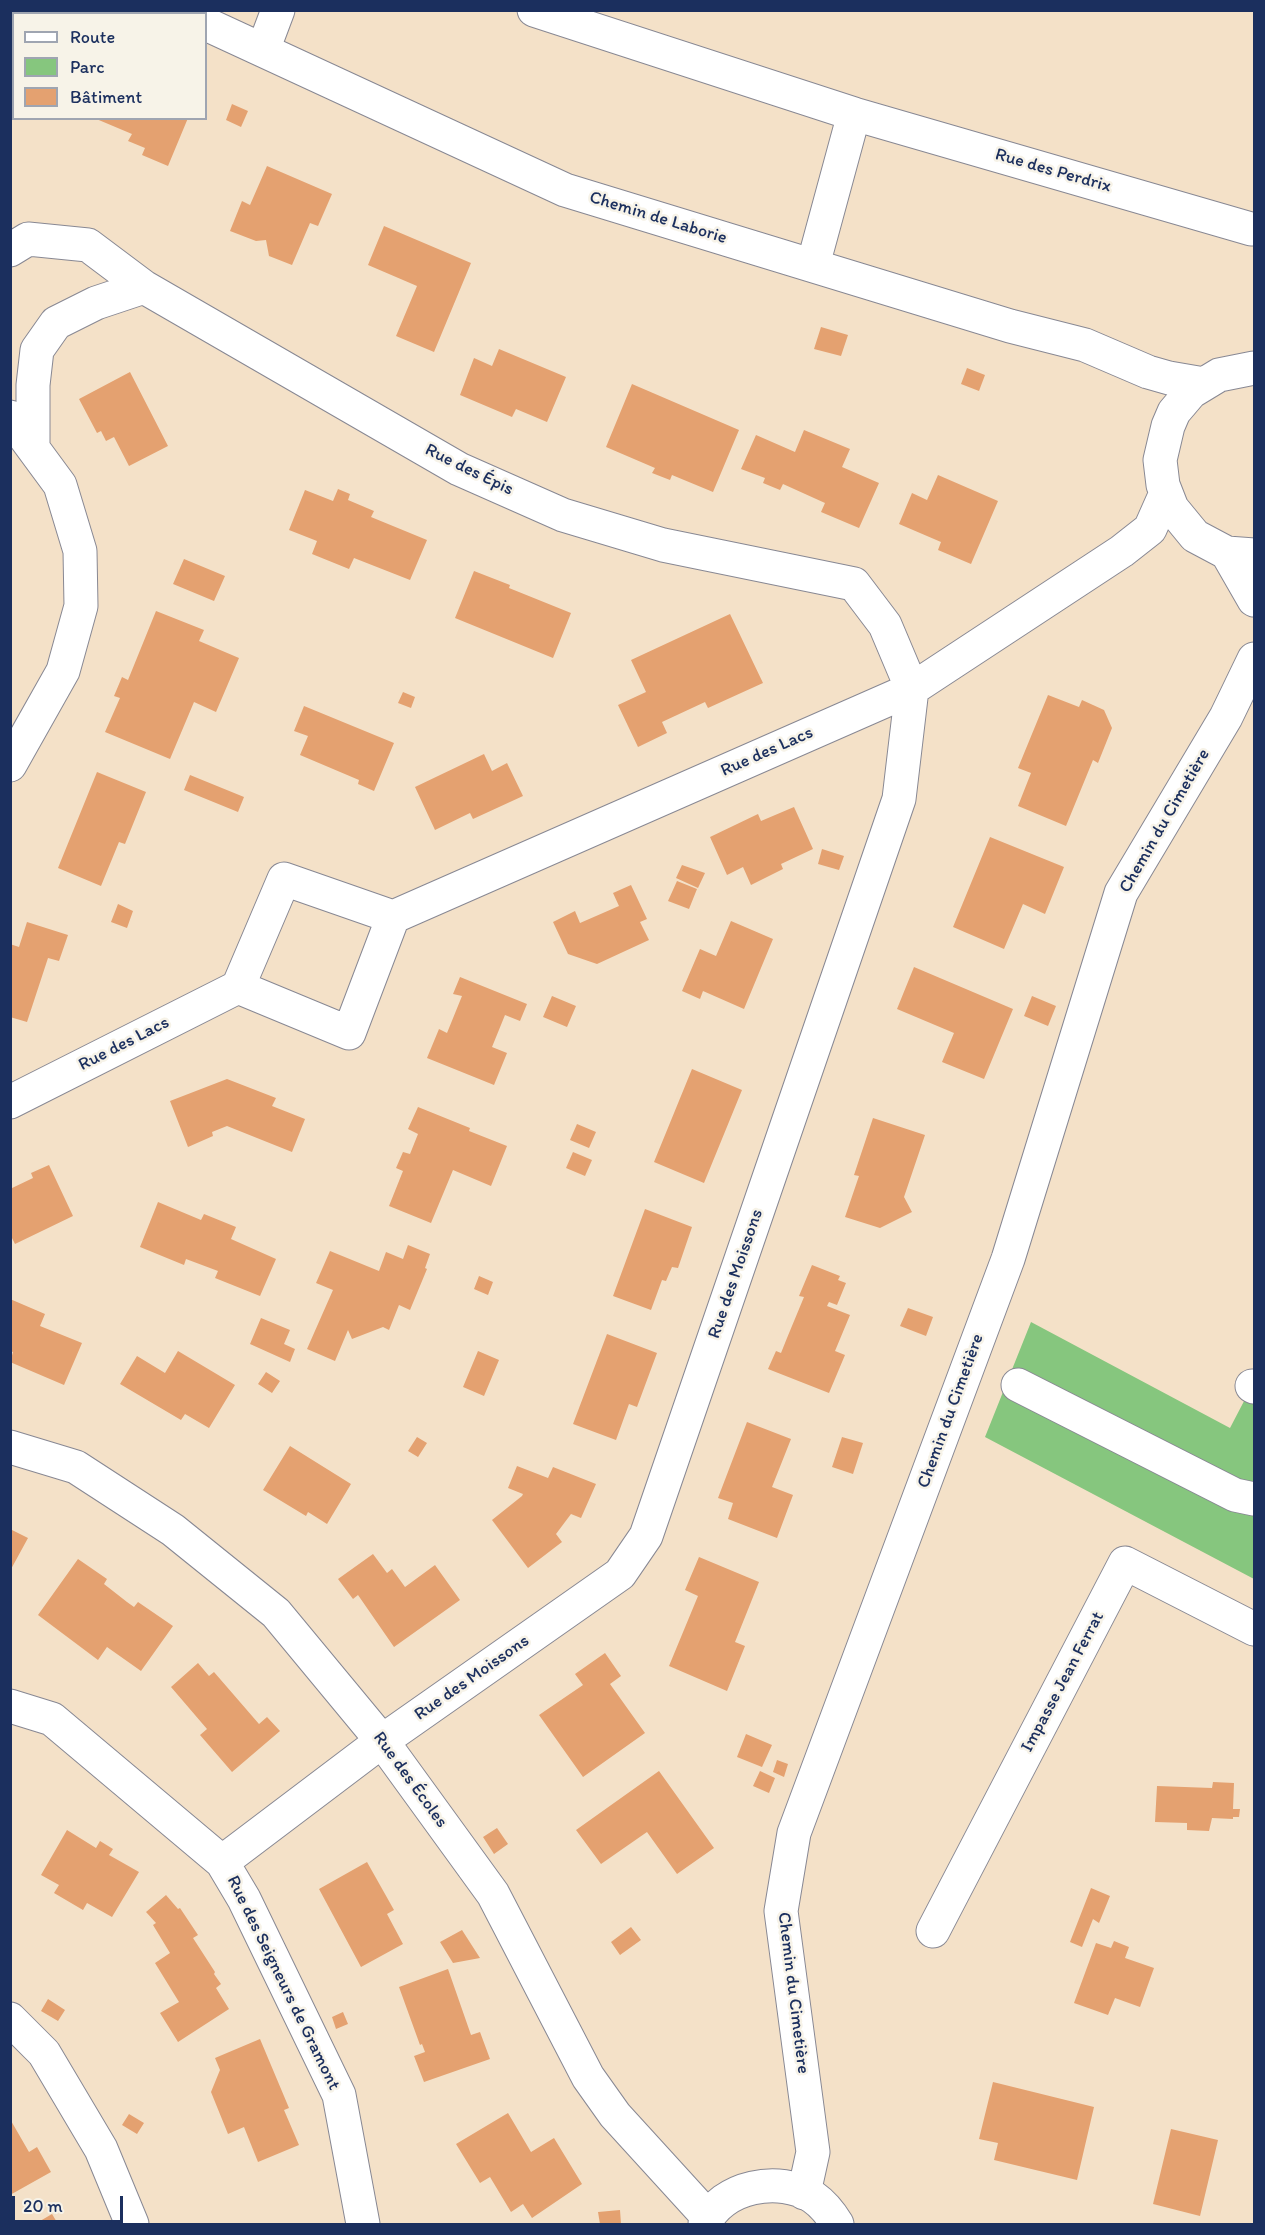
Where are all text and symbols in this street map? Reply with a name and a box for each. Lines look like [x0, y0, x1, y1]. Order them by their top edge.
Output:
legend [12, 12, 207, 120]
text: Route [70, 26, 115, 48]
text: Parc [70, 56, 104, 78]
text: Bâtiment [70, 86, 142, 108]
street label: Rue des Perdrix [993, 144, 1113, 198]
street label: Chemin de Laborie [587, 187, 729, 249]
street label: Rue des Épis [421, 439, 517, 501]
street label: Rue des Lacs [717, 722, 817, 782]
street label: Chemin du Cimetière [1115, 745, 1215, 897]
street label: Rue des Lacs [75, 1012, 173, 1076]
street label: Rue des Moissons [704, 1207, 768, 1341]
street label: Chemin du Cimetière [913, 1331, 989, 1491]
street label: Impasse Jean Ferrat [1017, 1608, 1109, 1756]
street label: Rue des Moissons [410, 1630, 534, 1726]
street label: Rue des Écoles [368, 1728, 452, 1832]
street label: Rue des Seigneurs de Gramont [222, 1872, 344, 2094]
street label: Chemin du Cimetière [772, 1911, 814, 2075]
scale bar [15, 2184, 126, 2222]
text: 20 m [23, 2195, 63, 2217]

